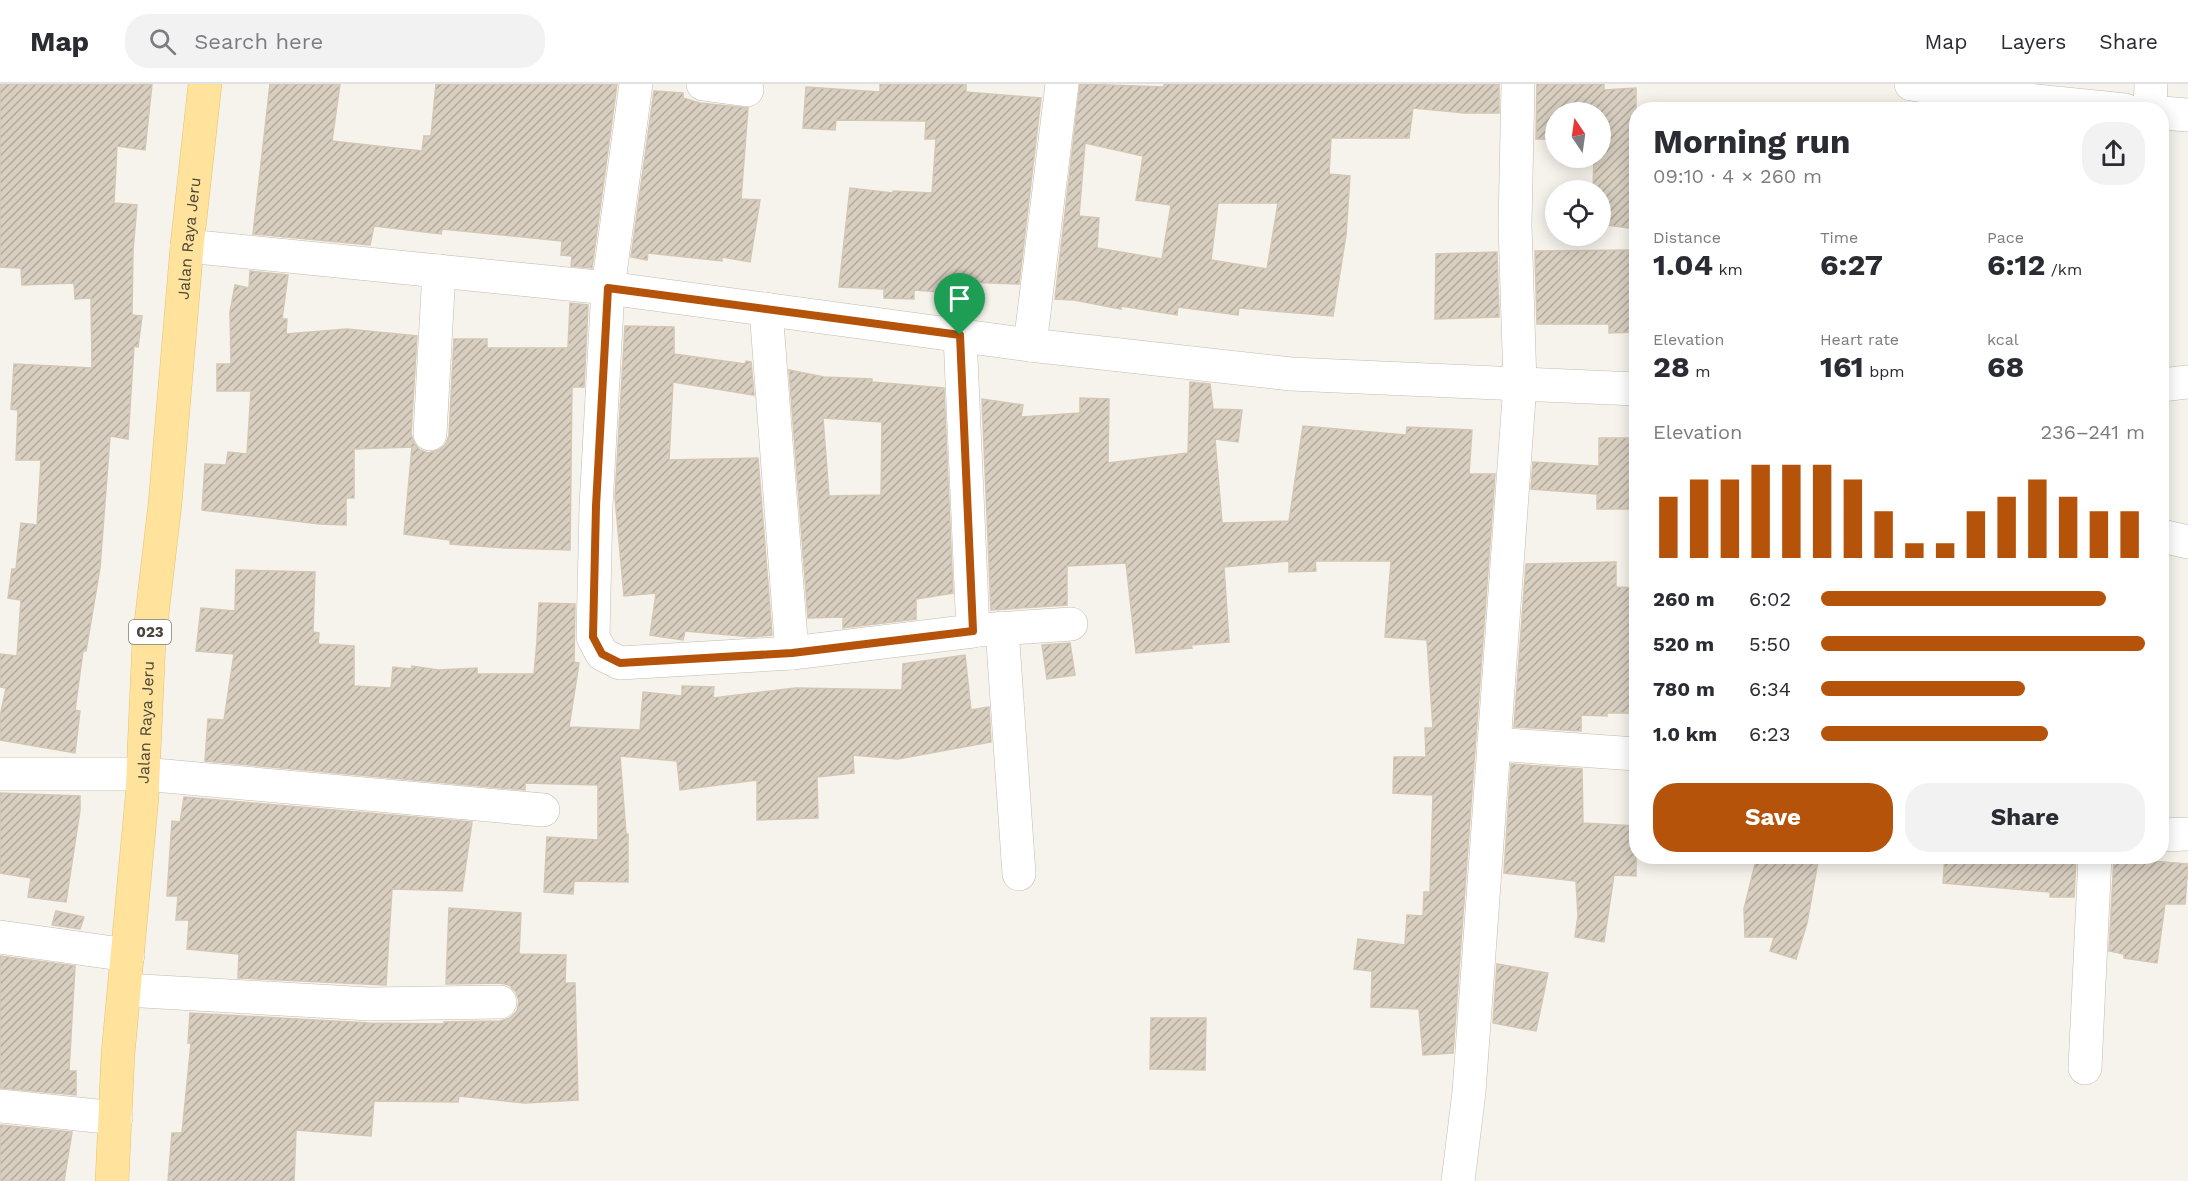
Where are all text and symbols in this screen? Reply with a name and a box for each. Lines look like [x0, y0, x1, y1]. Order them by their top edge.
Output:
search box [125, 14, 545, 68]
text: Map [30, 25, 89, 58]
icon: search [146, 25, 179, 58]
text: Search here [194, 29, 323, 54]
text: Map [1924, 29, 1967, 54]
text: Layers [2000, 29, 2066, 54]
text: Share [2099, 29, 2158, 54]
north arrow [1545, 102, 1611, 168]
map controls [1545, 102, 1611, 246]
text: Morning run [1653, 122, 1850, 161]
button: share [2082, 122, 2145, 185]
text: 09:10 · 4 × 260 m [1653, 164, 1822, 188]
street label: Jalan Raya Jeru [173, 176, 205, 300]
button: locate [1545, 180, 1611, 246]
text: Distance [1653, 228, 1721, 247]
text: Time [1820, 228, 1858, 247]
text: Pace [1987, 228, 2024, 247]
text: 1.04 [1653, 247, 1713, 282]
text: 6:27 [1820, 247, 1883, 282]
text: 6:12 [1987, 247, 2045, 282]
text: km [1713, 260, 1743, 279]
text: /km [2045, 260, 2082, 279]
pin [934, 273, 985, 335]
icon: arrive [943, 282, 976, 315]
text: Elevation [1653, 330, 1724, 349]
text: Heart rate [1820, 330, 1899, 349]
text: kcal [1987, 330, 2019, 349]
text: 28 [1653, 349, 1690, 384]
text: 161 [1820, 349, 1864, 384]
text: 68 [1987, 349, 2024, 384]
text: m [1690, 362, 1710, 381]
text: bpm [1864, 362, 1905, 381]
text: Elevation [1653, 420, 1742, 444]
text: 236–241 m [2040, 420, 2145, 444]
text: 260 m [1653, 587, 1715, 611]
text: 6:02 [1749, 587, 1791, 611]
road number: 023 [129, 620, 171, 644]
text: 520 m [1653, 632, 1714, 656]
text: 5:50 [1749, 632, 1791, 656]
street label: Jalan Raya Jeru [134, 661, 158, 784]
text: 780 m [1653, 677, 1715, 701]
text: 6:34 [1749, 677, 1791, 701]
text: 1.0 km [1653, 722, 1717, 746]
text: 6:23 [1749, 722, 1790, 746]
button: Save [1653, 783, 1893, 852]
button: Share [1905, 783, 2145, 852]

